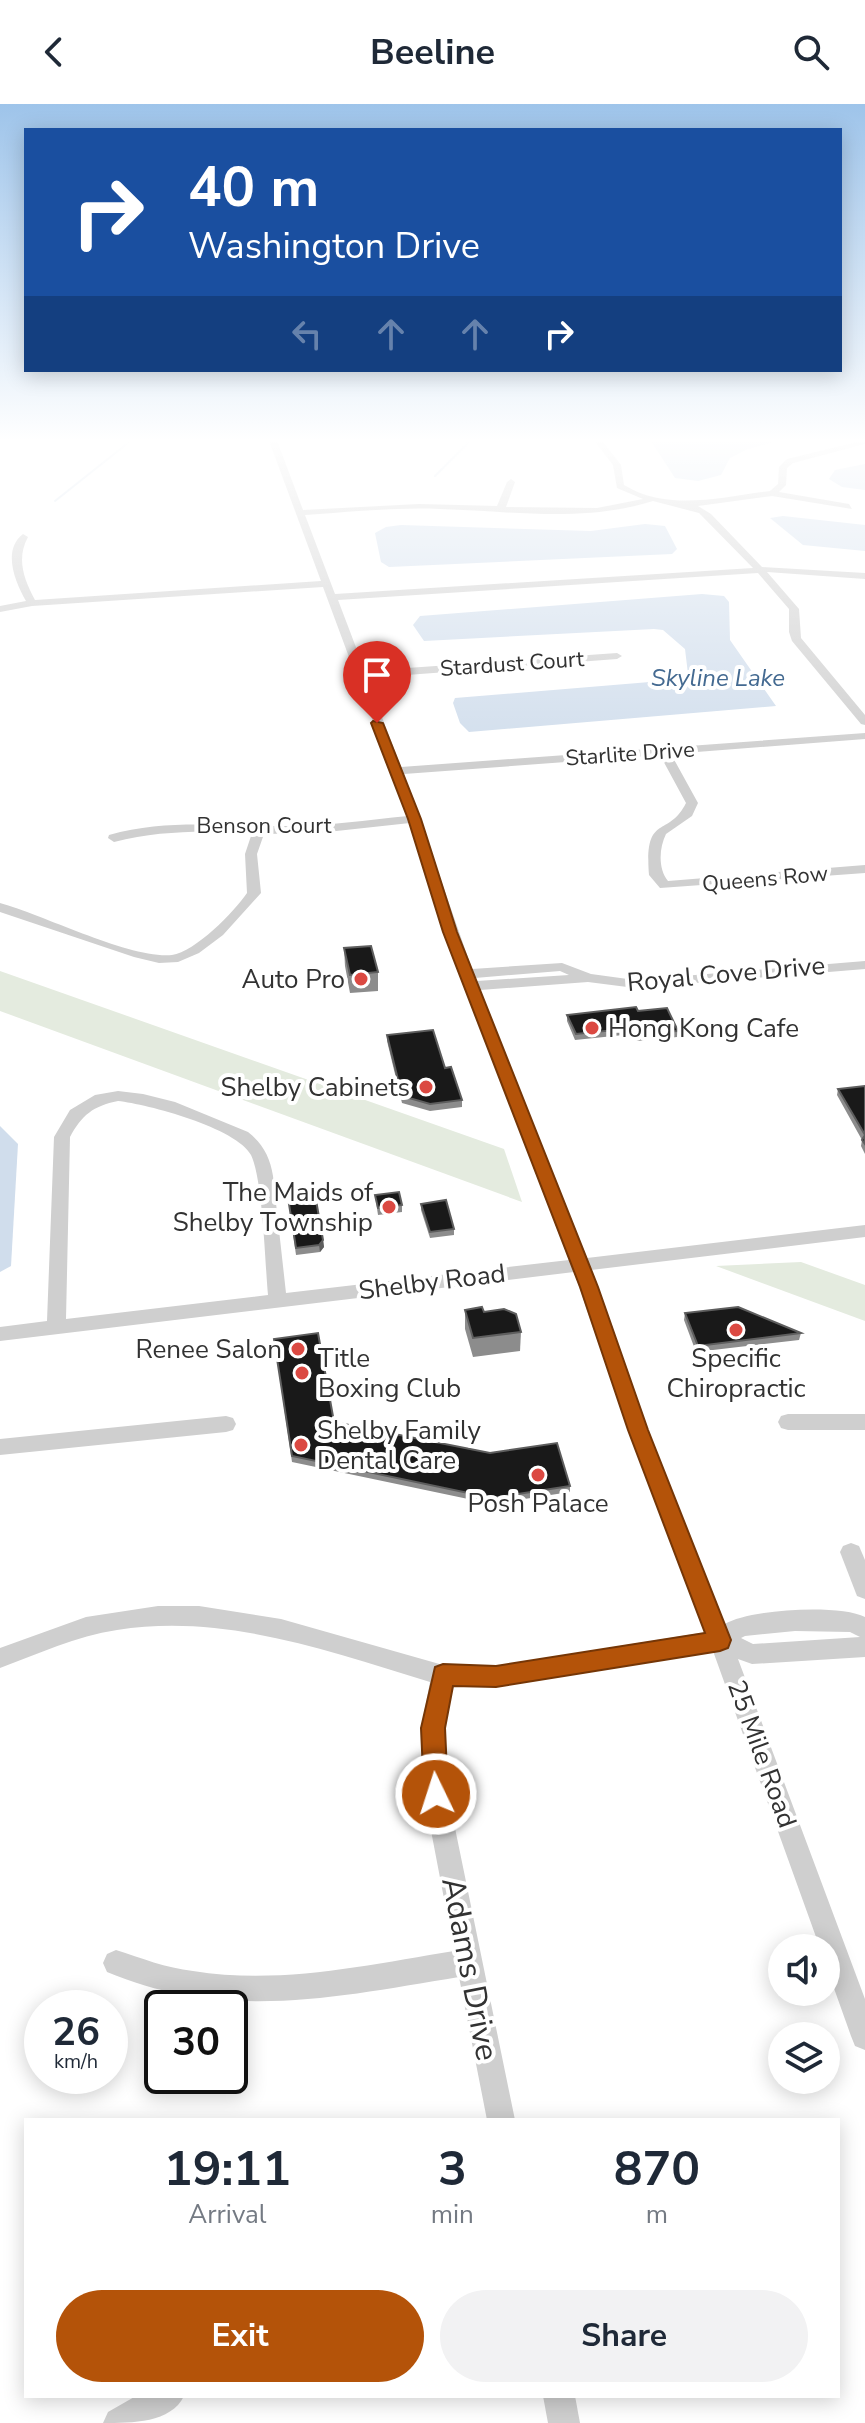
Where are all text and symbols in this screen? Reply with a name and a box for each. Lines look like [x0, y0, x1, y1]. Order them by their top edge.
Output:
text: Beeline [370, 28, 495, 77]
icon: back [32, 30, 76, 74]
icon: search [789, 30, 833, 74]
text: 40 m [188, 149, 319, 226]
icon: right [56, 160, 160, 264]
text: Washington Drive [188, 222, 480, 271]
icon: left [285, 312, 329, 356]
icon: ahead [369, 312, 413, 356]
icon: ahead [453, 312, 497, 356]
icon: right [537, 312, 581, 356]
pin [343, 641, 411, 723]
street label: Stardust Court [439, 644, 585, 684]
icon: arrive [355, 653, 399, 697]
water label: Skyline Lake [651, 662, 785, 694]
street label: Starlite Drive [564, 735, 696, 773]
street label: Benson Court [197, 811, 332, 841]
street label: Queens Row [701, 859, 829, 899]
street label: Royal Cove Drive [625, 948, 827, 1000]
place label: Auto Pro [242, 962, 345, 997]
marker: Auto Pro [352, 970, 370, 988]
place label: Hong Kong Cafe [608, 1011, 799, 1046]
marker: Hong Kong Cafe [583, 1019, 601, 1037]
place label: Shelby Cabinets [220, 1070, 410, 1105]
marker: Shelby Cabinets [417, 1078, 435, 1096]
place label: The Maids of Shelby Township [173, 1175, 373, 1240]
marker: The Maids of Shelby Township [380, 1198, 398, 1216]
street label: Shelby Road [357, 1256, 507, 1308]
marker: Specific Chiropractic [727, 1321, 745, 1339]
place label: Renee Salon [135, 1332, 282, 1367]
marker: Renee Salon [289, 1340, 307, 1358]
place label: Title Boxing Club [318, 1341, 461, 1406]
place label: Specific Chiropractic [666, 1341, 806, 1406]
marker: Title Boxing Club [293, 1364, 311, 1382]
place label: Shelby Family Dental Care [317, 1413, 481, 1478]
marker: Shelby Family Dental Care [292, 1436, 310, 1454]
marker: Posh Palace [529, 1466, 547, 1484]
place label: Posh Palace [468, 1486, 609, 1521]
street label: 25 Mile Road [719, 1675, 805, 1833]
position arrow [394, 1752, 478, 1836]
street label: Adams Drive [431, 1874, 509, 2064]
map controls [768, 1934, 840, 2094]
button: sound [768, 1934, 840, 2006]
speed limit sign: 30 [144, 1990, 248, 2094]
text: 26 [52, 2005, 100, 2059]
button: layers [768, 2022, 840, 2094]
text: km/h [54, 2048, 98, 2075]
text: 19:11 [164, 2136, 291, 2202]
text: 3 [438, 2136, 467, 2202]
text: 870 [614, 2136, 700, 2202]
text: Arrival [188, 2197, 267, 2232]
text: min [431, 2197, 474, 2232]
text: m [646, 2197, 668, 2232]
button: Exit [56, 2290, 424, 2382]
button: Share [440, 2290, 808, 2382]

